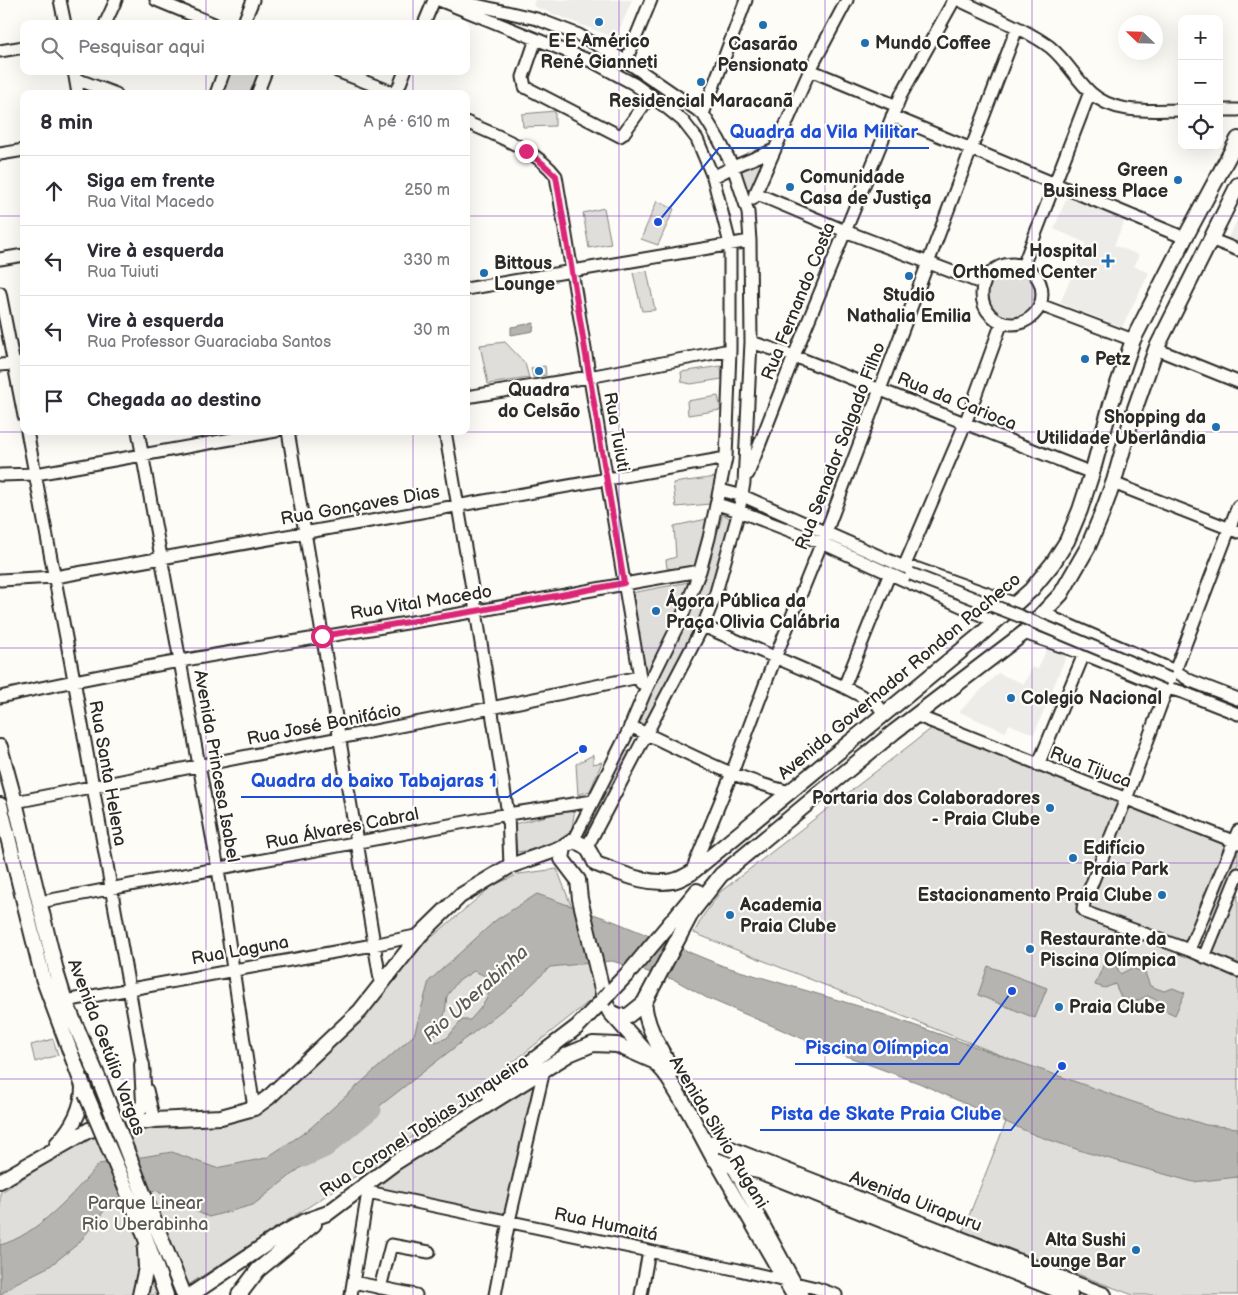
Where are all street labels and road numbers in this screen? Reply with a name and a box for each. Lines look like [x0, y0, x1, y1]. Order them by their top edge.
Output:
street label: Rua Fernando Costa [757, 219, 840, 383]
street label: Rua Senador Salgado Filho [791, 339, 890, 553]
street label: Rua da Carioca [894, 368, 1020, 435]
street label: Rua Tuiuti [599, 390, 634, 474]
street label: Rua Gonçaves Dias [279, 481, 441, 530]
street label: Avenida Governador Rondon Pacheco [774, 569, 1025, 784]
street label: Rua Vital Macedo [349, 581, 493, 624]
street label: Avenida Princesa Isabel [189, 668, 244, 864]
street label: Rua Santa Helena [84, 699, 131, 848]
street label: Rua José Bonifácio [245, 699, 403, 750]
street label: Rua Tijuca [1047, 742, 1135, 793]
street label: Rua Álvares Cabral [263, 801, 421, 854]
street label: Rua Laguna [190, 932, 290, 969]
street label: Avenida Getúlio Vargas [63, 956, 150, 1138]
street label: Rua Coronel Tobias Junqueira [316, 1051, 532, 1202]
street label: Avenida Silvio Rugani [665, 1052, 772, 1212]
street label: Avenida Uirapuru [847, 1167, 985, 1236]
street label: Rua Humaitá [552, 1203, 660, 1246]

